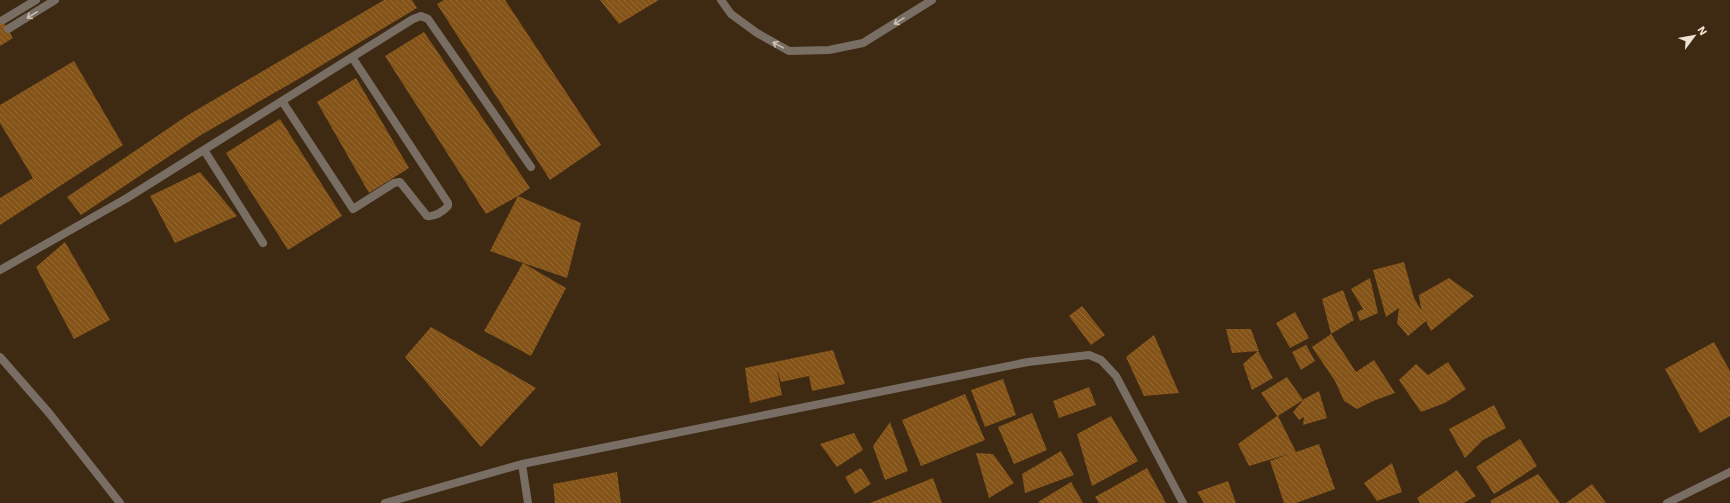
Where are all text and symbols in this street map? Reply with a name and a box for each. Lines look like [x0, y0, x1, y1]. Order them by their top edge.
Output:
one-way arrow [26, 11, 38, 19]
north arrow [1674, 16, 1714, 56]
one-way arrow [893, 17, 905, 25]
text: N [1694, 24, 1710, 38]
one-way arrow [772, 40, 784, 48]

